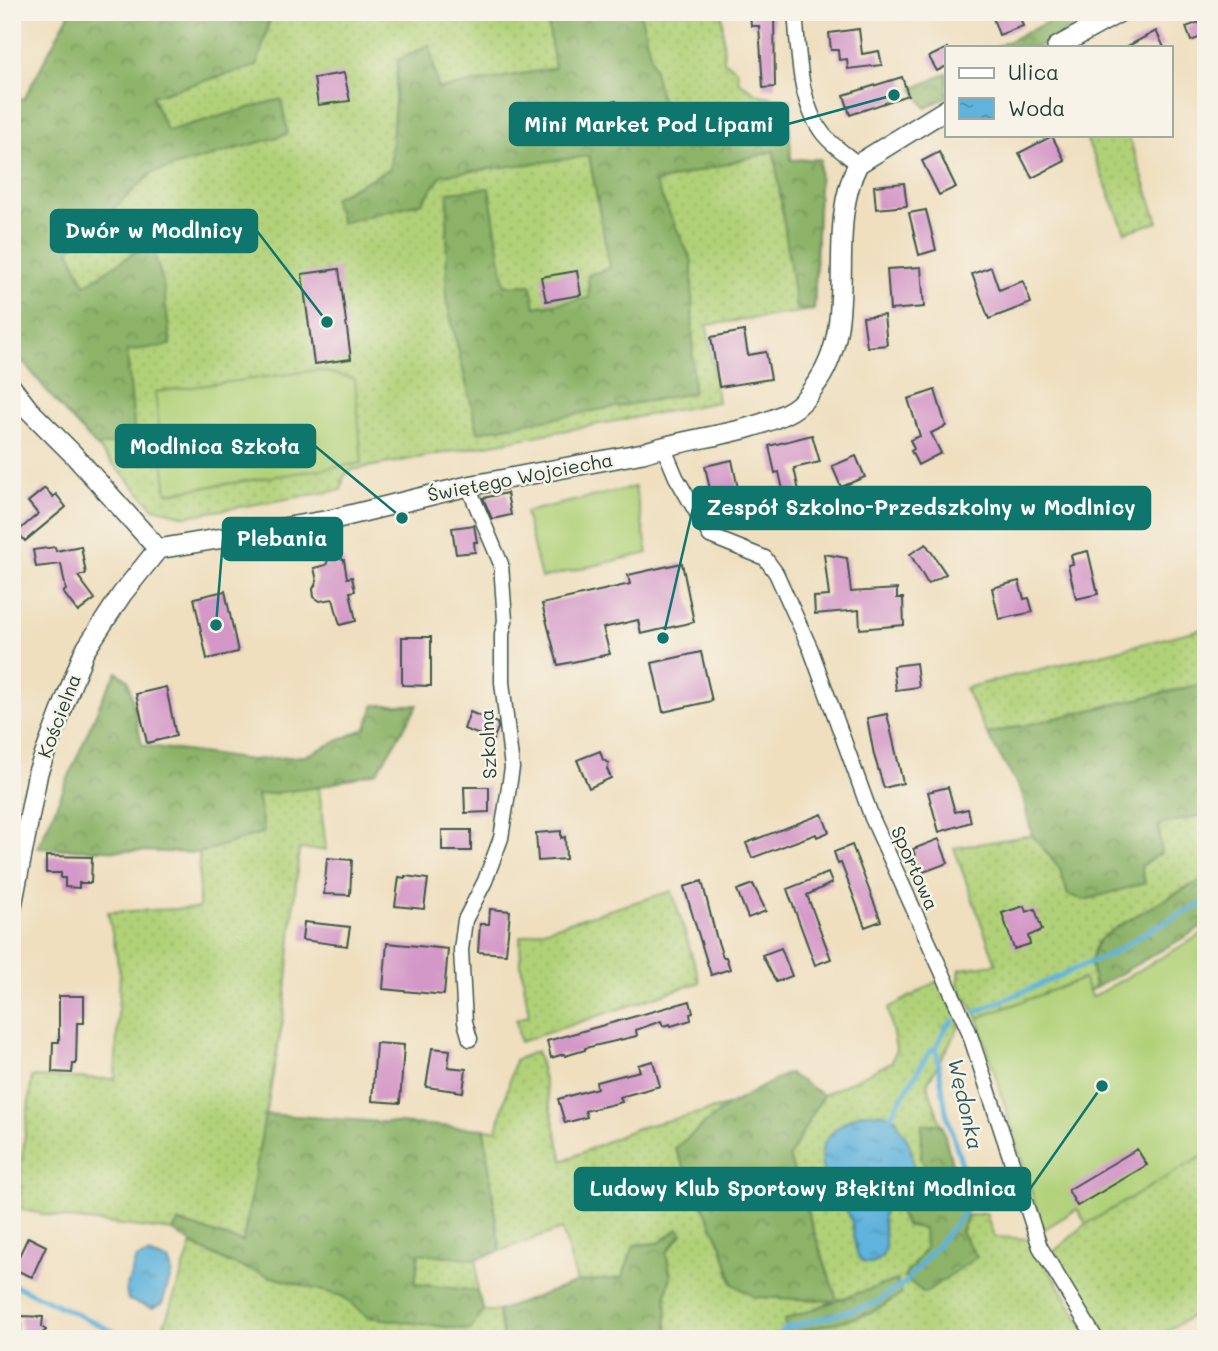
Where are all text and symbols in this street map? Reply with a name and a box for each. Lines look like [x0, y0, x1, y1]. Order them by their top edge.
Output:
legend [945, 46, 1172, 136]
text: Ulica [1008, 58, 1059, 85]
text: Woda [1008, 94, 1065, 121]
callout: Mini Market Pod Lipami [510, 103, 788, 145]
text: Mini Market Pod Lipami [524, 110, 774, 137]
callout: Dwór w Modlnicy [51, 210, 257, 252]
text: Dwór w Modlnicy [65, 216, 243, 244]
callout: Modlnica Szkoła [116, 425, 315, 467]
text: Modlnica Szkoła [130, 432, 300, 459]
street label: Świętego Wojciecha [425, 446, 615, 507]
callout: Zespół Szkolno-Przedszkolny w Modlnicy [693, 487, 1150, 529]
text: Zespół Szkolno-Przedszkolny w Modlnicy [706, 493, 1136, 521]
callout: Plebania [223, 518, 342, 560]
text: Plebania [237, 524, 328, 551]
street label: Kościelna [31, 670, 86, 761]
street label: Szkolna [473, 709, 502, 780]
street label: Sportowa [886, 822, 945, 914]
water label: Wędonka [943, 1055, 990, 1152]
callout: Ludowy Klub Sportowy Błękitni Modlnica [575, 1168, 1030, 1210]
text: Ludowy Klub Sportowy Błękitni Modlnica [589, 1174, 1017, 1202]

